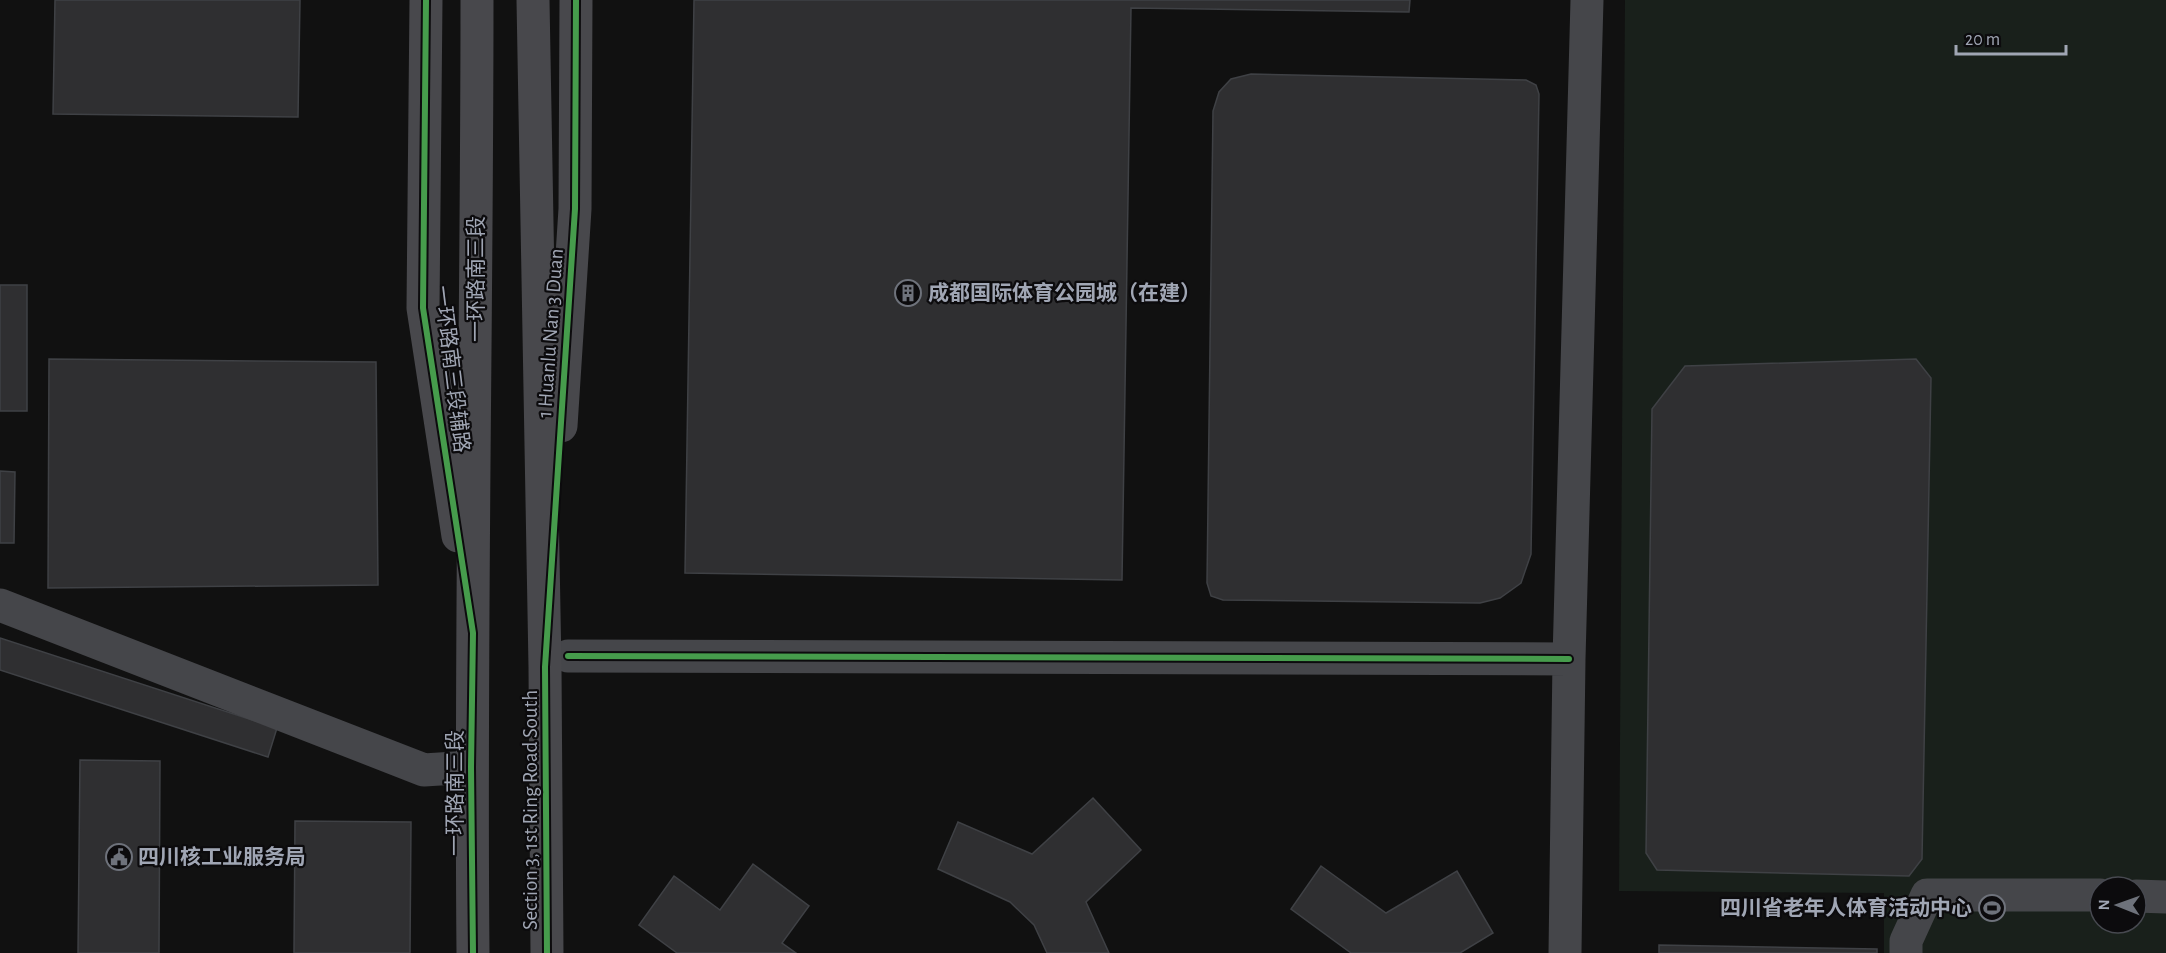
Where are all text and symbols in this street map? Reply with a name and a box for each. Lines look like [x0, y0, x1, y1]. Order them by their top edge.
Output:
scale bar [1956, 18, 2066, 56]
text: 20 m [1965, 31, 2000, 49]
street label: 一环路南三段 [465, 216, 487, 342]
street label: 1 Huanlu Nan 3 Duan [534, 248, 567, 418]
building icon: 成都国际体育公园城（在建） [893, 278, 923, 308]
place label: 成都国际体育公园城（在建） [928, 281, 1201, 304]
street label: 一环路南三段辅路 [431, 284, 473, 454]
street label: Section 3, 1st Ring Road South [520, 690, 541, 930]
street label: 一环路南三段 [444, 730, 466, 856]
public building icon: 四川核工业服务局 [104, 842, 134, 872]
place label: 四川核工业服务局 [138, 845, 306, 868]
north arrow [2088, 875, 2148, 935]
sports icon: 四川省老年人体育活动中心 [1977, 893, 2007, 923]
place label: 四川省老年人体育活动中心 [1720, 896, 1972, 919]
text: N [2096, 899, 2112, 910]

